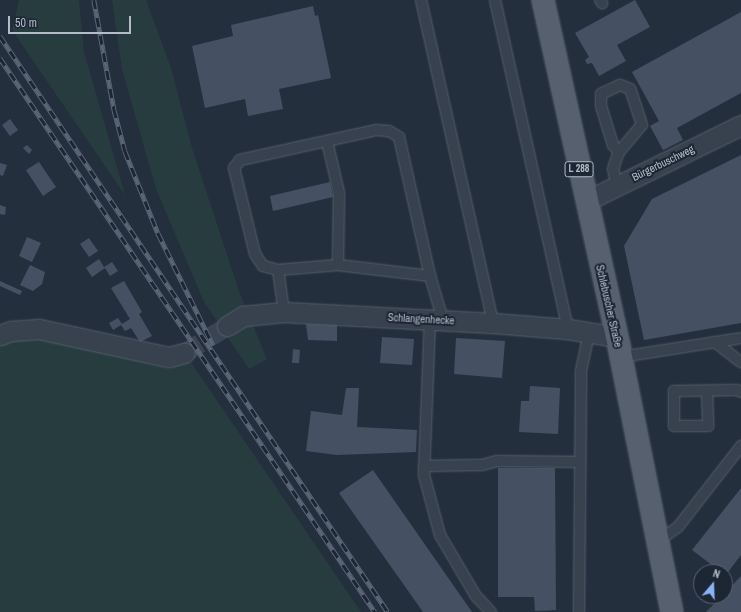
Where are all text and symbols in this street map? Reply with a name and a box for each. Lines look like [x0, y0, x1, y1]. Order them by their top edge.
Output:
scale bar [10, 8, 133, 34]
text: 50 m [15, 15, 37, 31]
street label: Bürgerbuschweg [630, 142, 696, 184]
road number: L 288 [564, 161, 594, 177]
street label: Schlebuscher Straße [593, 263, 625, 349]
street label: Schlangenhecke [387, 311, 455, 327]
north arrow [693, 564, 733, 604]
text: N [711, 566, 722, 581]

